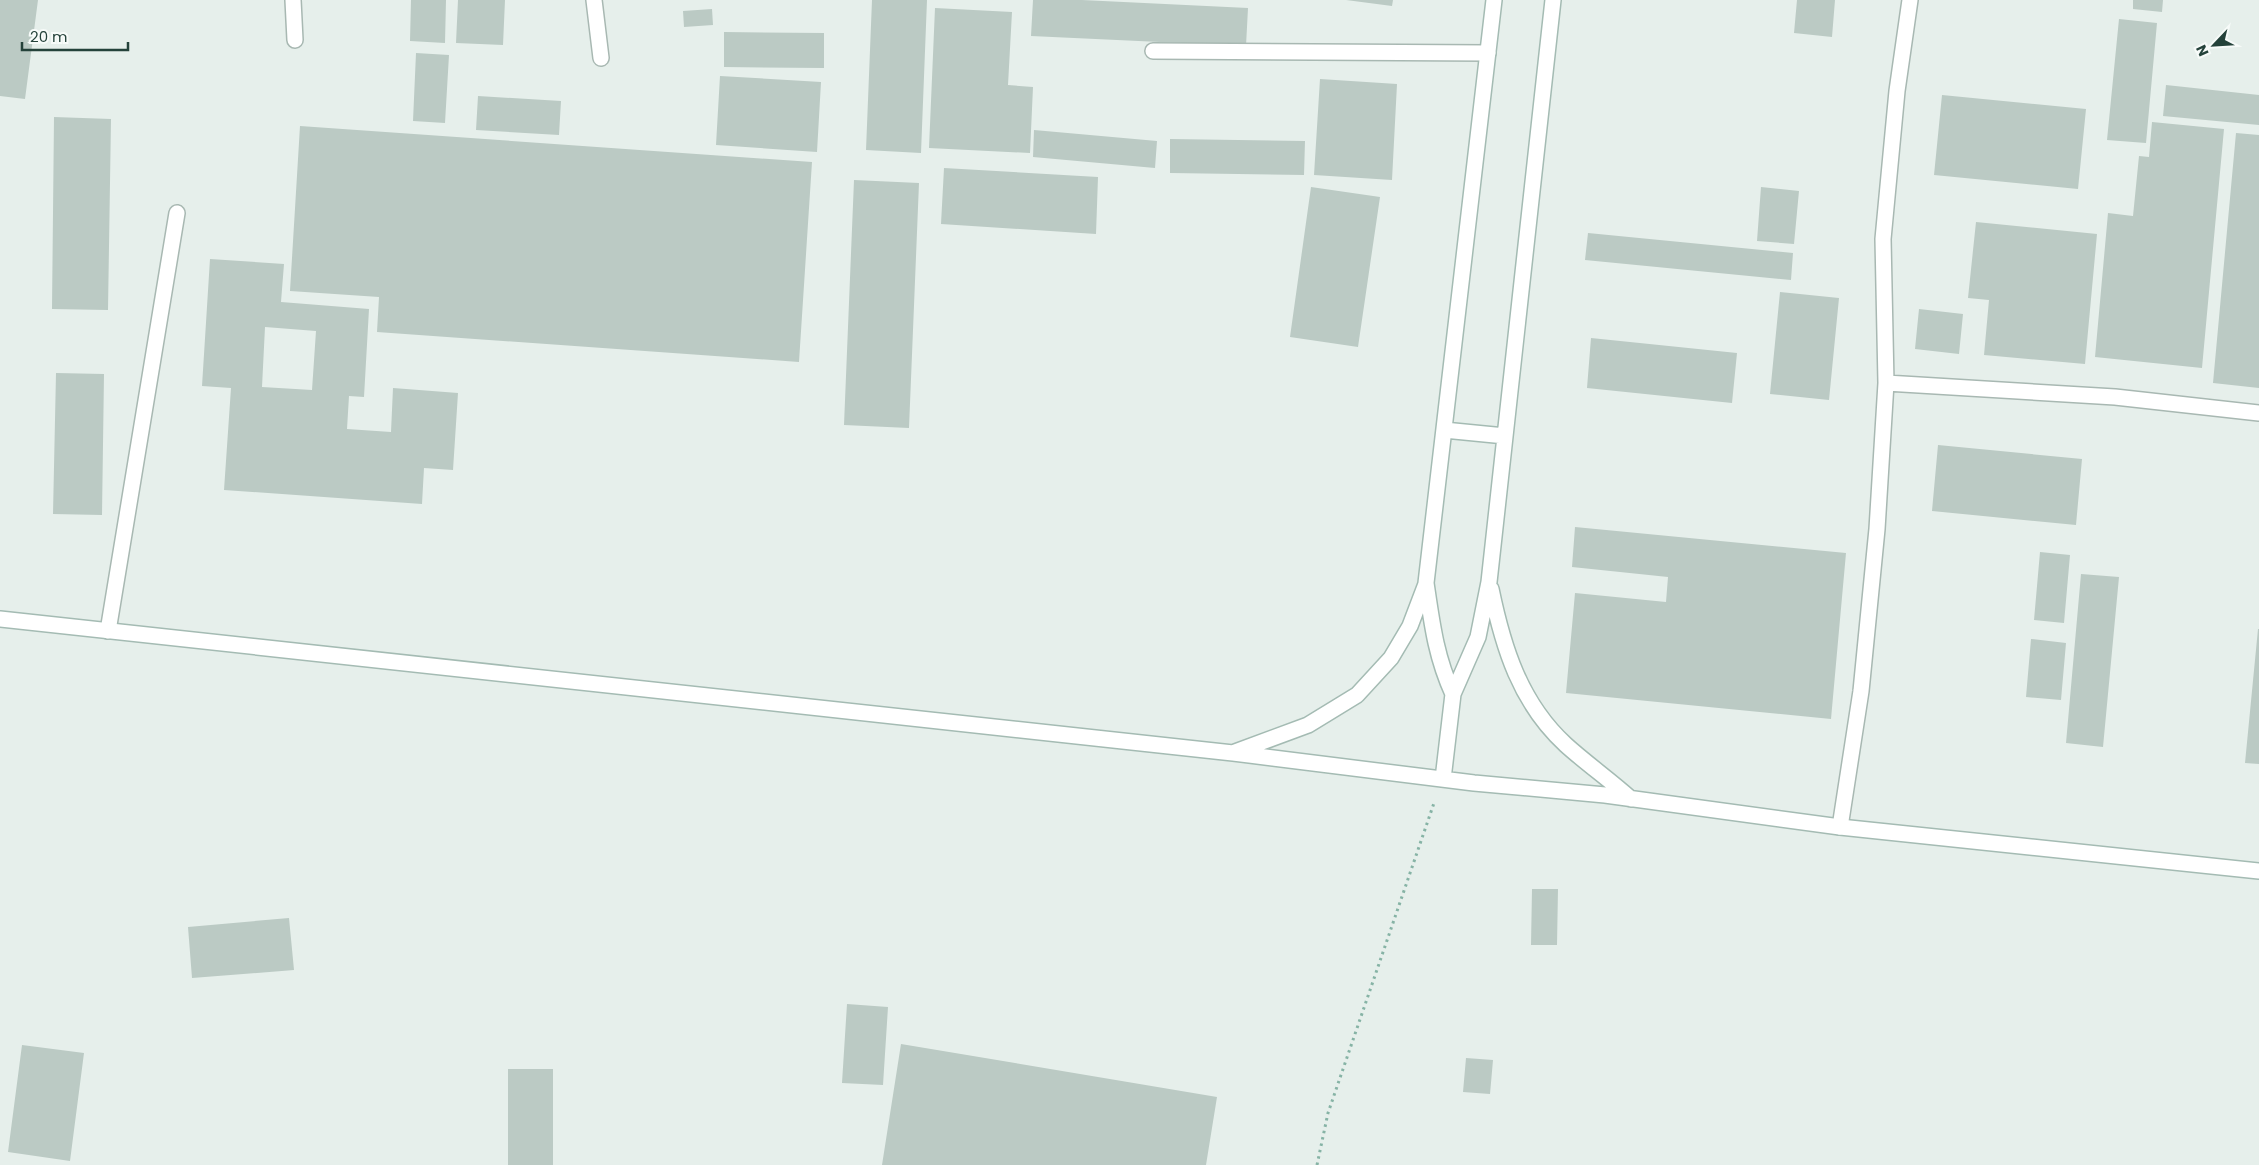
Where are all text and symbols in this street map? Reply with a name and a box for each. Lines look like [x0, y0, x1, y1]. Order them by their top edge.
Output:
scale bar [22, 20, 129, 52]
north arrow [2189, 20, 2239, 70]
text: 20 m [30, 26, 68, 47]
text: N [2191, 41, 2214, 59]

